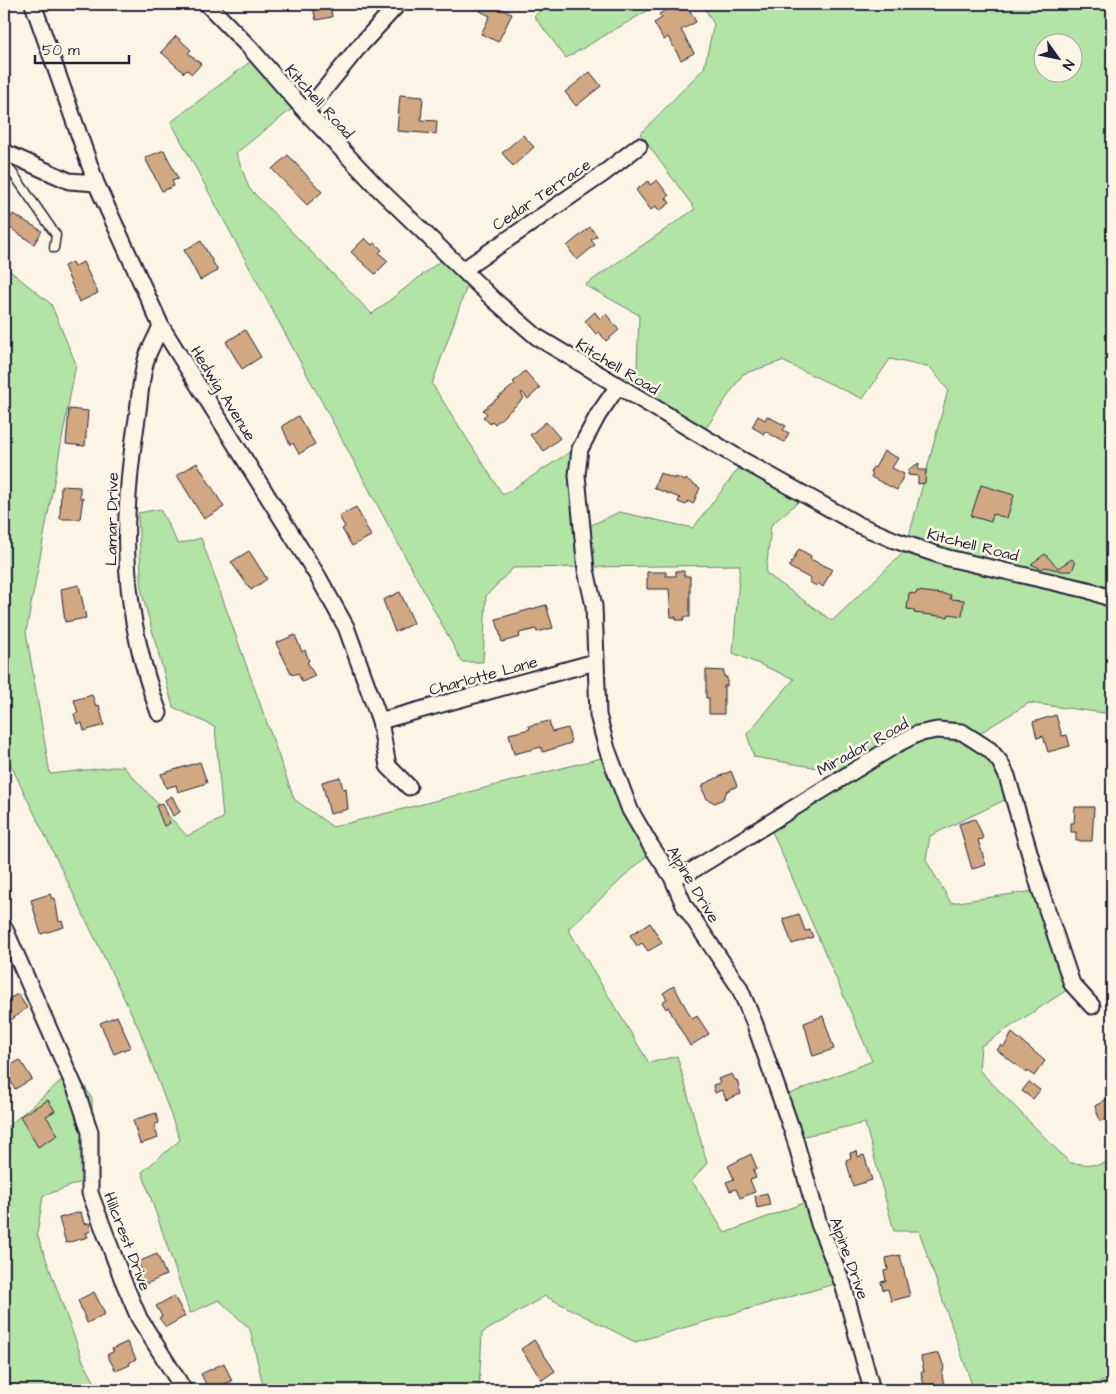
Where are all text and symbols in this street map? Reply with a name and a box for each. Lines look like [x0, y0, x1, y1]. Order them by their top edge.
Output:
scale bar [35, 32, 129, 64]
north arrow [1034, 32, 1084, 82]
text: 50 m [42, 40, 80, 61]
text: N [1057, 55, 1079, 74]
street label: Kitchell Road [280, 60, 359, 144]
street label: Cedar Terrace [488, 153, 596, 236]
street label: Kitchell Road [572, 333, 663, 400]
street label: Hedwig Avenue [184, 342, 261, 446]
street label: Lamar Drive [100, 472, 124, 566]
street label: Kitchell Road [925, 523, 1021, 567]
street label: Charlotte Lane [427, 651, 540, 701]
street label: Mirador Road [813, 713, 912, 781]
street label: Alpine Drive [662, 842, 725, 927]
street label: Hillcrest Drive [98, 1189, 156, 1294]
street label: Alpine Drive [824, 1214, 874, 1303]

